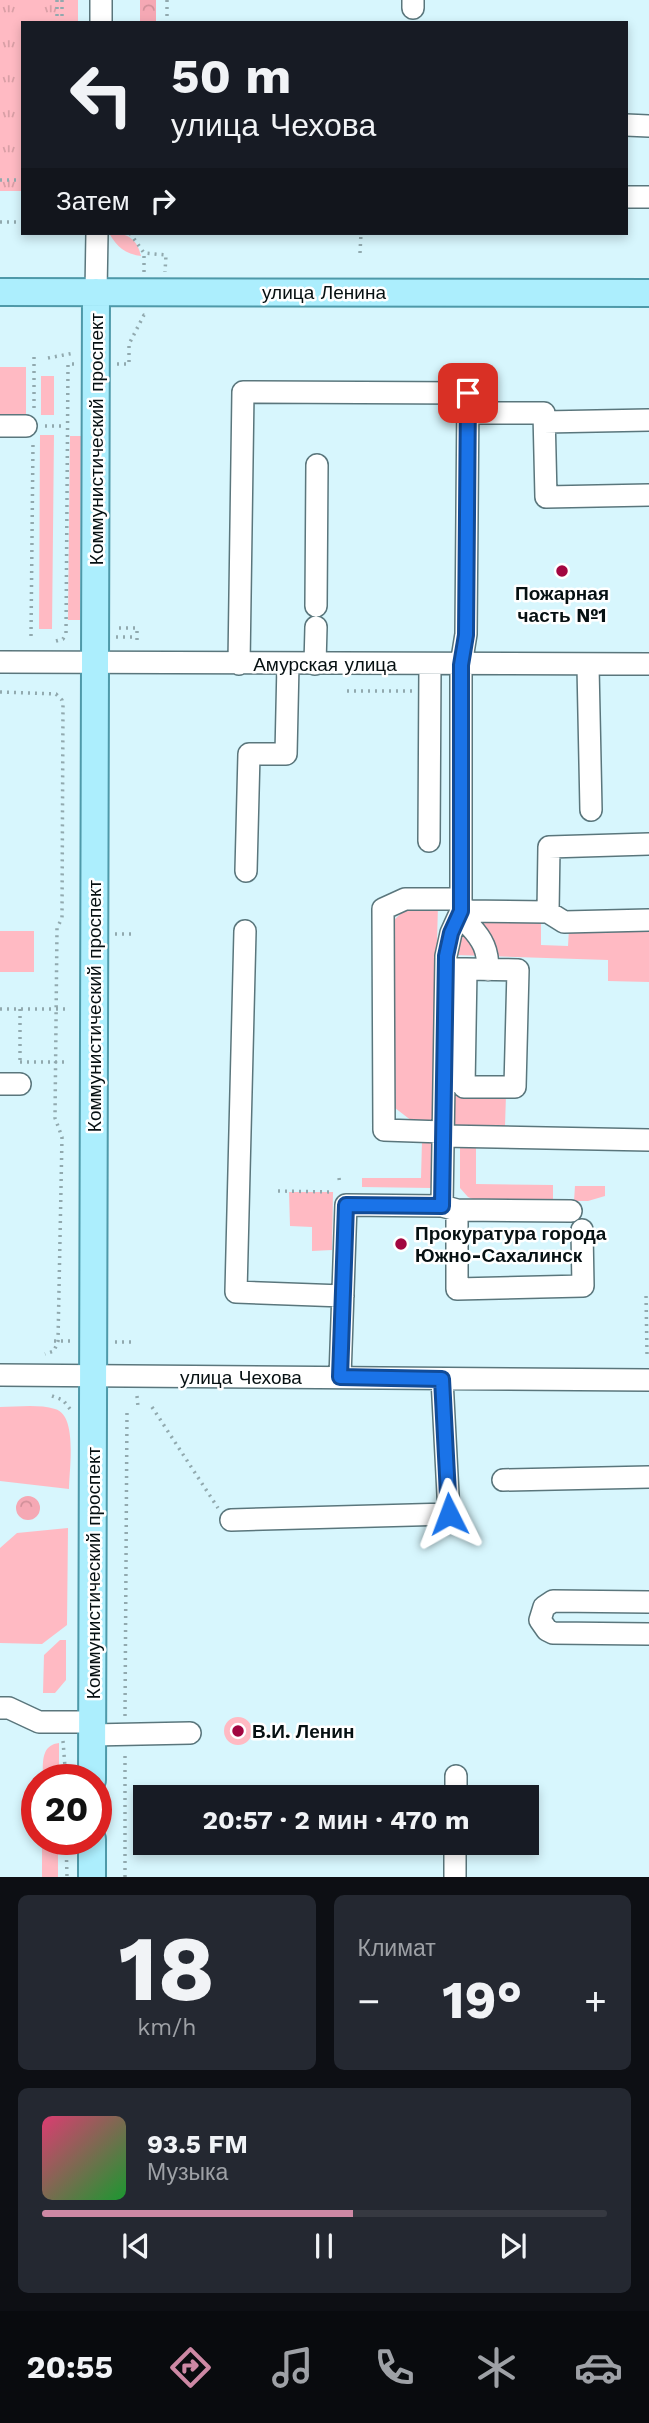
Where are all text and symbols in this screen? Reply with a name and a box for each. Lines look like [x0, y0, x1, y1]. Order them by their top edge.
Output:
text: 50 m [171, 47, 291, 105]
icon: left [56, 49, 147, 140]
text: улица Чехова [171, 106, 376, 144]
icon: right [144, 182, 182, 220]
text: Затем [56, 186, 130, 216]
street label: улица Ленина [262, 281, 386, 304]
street label: Коммунистический проспект [85, 313, 108, 565]
pin [438, 363, 498, 423]
icon: arrive [449, 374, 487, 412]
marker: Пожарная часть №1 [554, 563, 570, 579]
place label: Пожарная часть №1 [515, 582, 609, 627]
street label: Амурская улица [253, 653, 397, 676]
street label: Коммунистический проспект [83, 880, 106, 1132]
place label: Прокуратура города Южно-Сахалинск [415, 1222, 607, 1267]
marker: Прокуратура города Южно-Сахалинск [393, 1236, 409, 1252]
street label: улица Чехова [180, 1366, 302, 1389]
street label: Коммунистический проспект [82, 1447, 105, 1699]
position arrow [412, 1477, 486, 1551]
place label: В.И. Ленин [252, 1720, 354, 1743]
marker: В.И. Ленин [230, 1723, 246, 1739]
speed limit sign: 20 [21, 1764, 112, 1855]
text: 20:57 · 2 мин · 470 m [203, 1805, 469, 1835]
text: 18 [119, 1915, 215, 2022]
text: Климат [358, 1935, 436, 1962]
text: 19° [442, 1970, 522, 2031]
text: − [358, 1979, 380, 2023]
text: + [584, 1979, 607, 2023]
text: km/h [137, 2014, 196, 2041]
text: 93.5 FM [147, 2129, 248, 2159]
text: Музыка [147, 2159, 228, 2186]
icon: previous [117, 2227, 155, 2265]
icon: pause [305, 2227, 343, 2265]
icon: next [494, 2227, 532, 2265]
icon: directions [166, 2343, 215, 2392]
icon: music [268, 2343, 317, 2392]
icon: phone [370, 2343, 419, 2392]
icon: climate [472, 2343, 521, 2392]
icon: car [574, 2343, 623, 2392]
text: 20:55 [26, 2348, 113, 2386]

